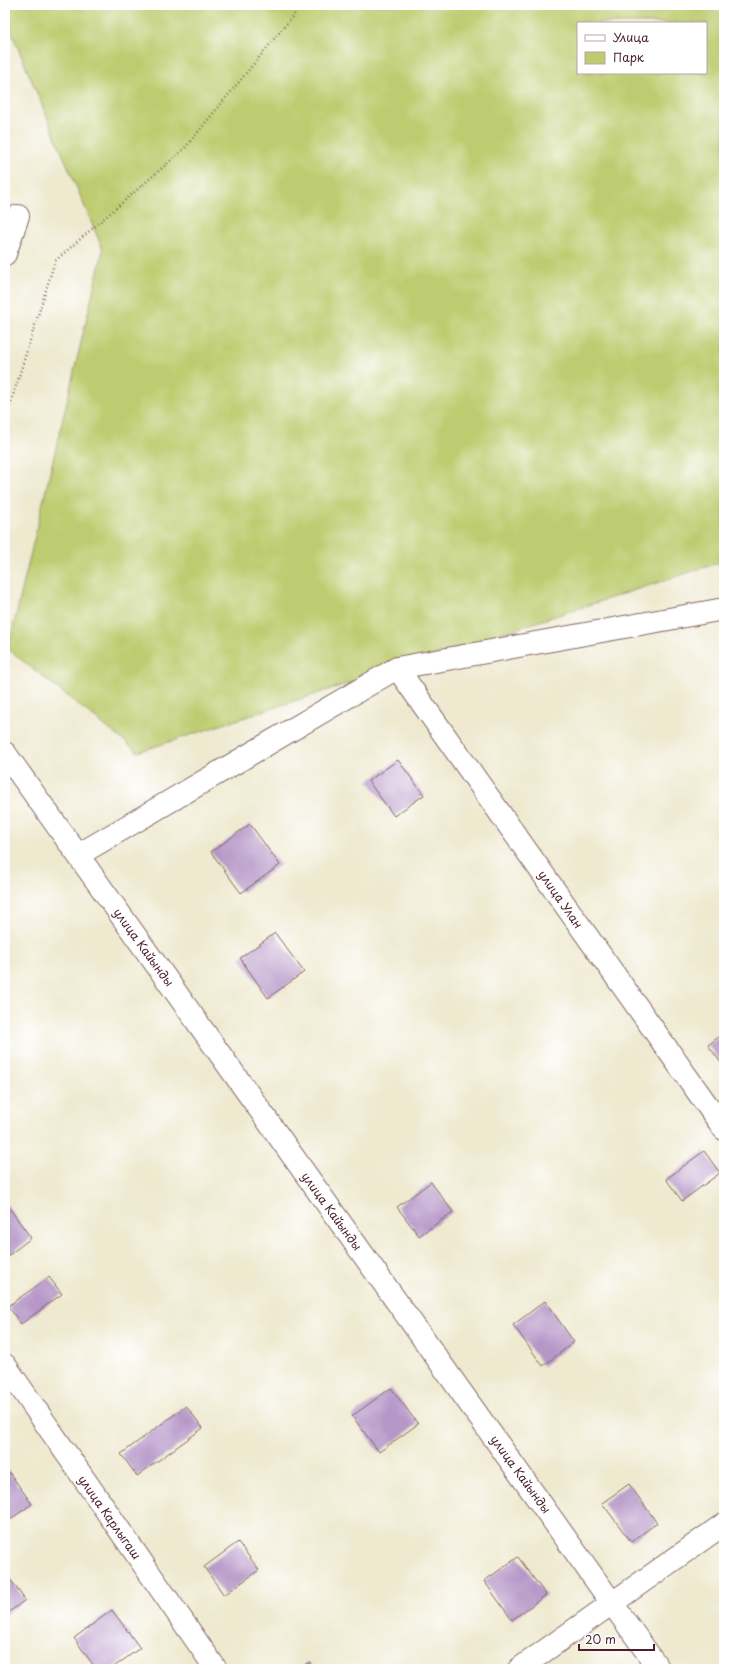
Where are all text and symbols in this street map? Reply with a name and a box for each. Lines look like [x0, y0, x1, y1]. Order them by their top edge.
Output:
legend [577, 22, 707, 74]
text: Улица [613, 28, 649, 46]
text: Парк [613, 48, 645, 66]
street label: улица Улан [534, 866, 588, 932]
street label: улица Кайынды [109, 904, 179, 990]
street label: улица Кайынды [297, 1168, 367, 1254]
street label: улица Кайынды [486, 1431, 556, 1517]
street label: улица Карлыгаш [74, 1471, 146, 1563]
scale bar [579, 1626, 654, 1652]
text: 20 m [585, 1630, 616, 1648]

